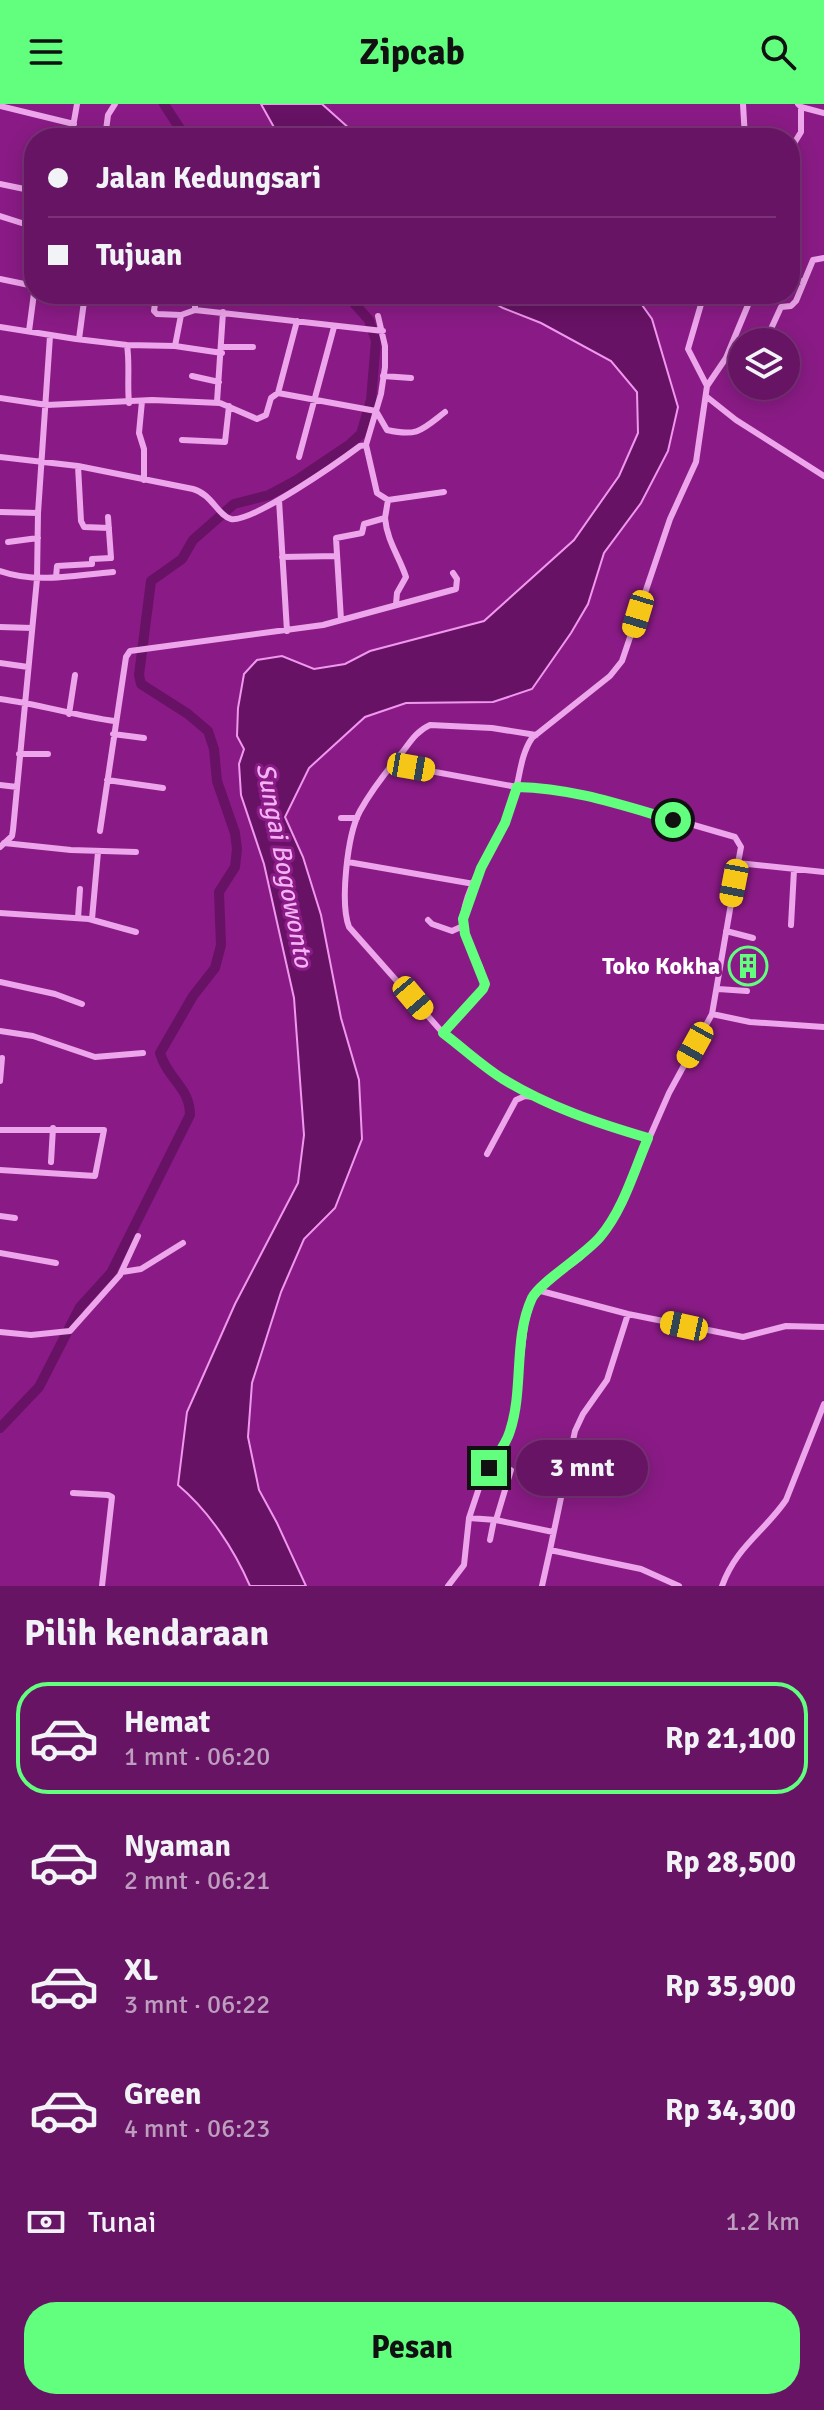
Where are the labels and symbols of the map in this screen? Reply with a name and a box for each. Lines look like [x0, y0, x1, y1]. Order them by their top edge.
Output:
car [620, 588, 656, 640]
car [385, 751, 437, 783]
water label: Sungai Bogowonto [249, 760, 320, 971]
route start [655, 802, 691, 838]
car [718, 857, 750, 909]
building icon: Toko Kokha [727, 945, 769, 987]
place label: Toko Kokha [602, 951, 720, 981]
car [388, 972, 438, 1024]
car [673, 1018, 717, 1072]
car [658, 1309, 710, 1343]
callout: 3 mnt [517, 1440, 649, 1496]
route end [471, 1450, 507, 1486]

